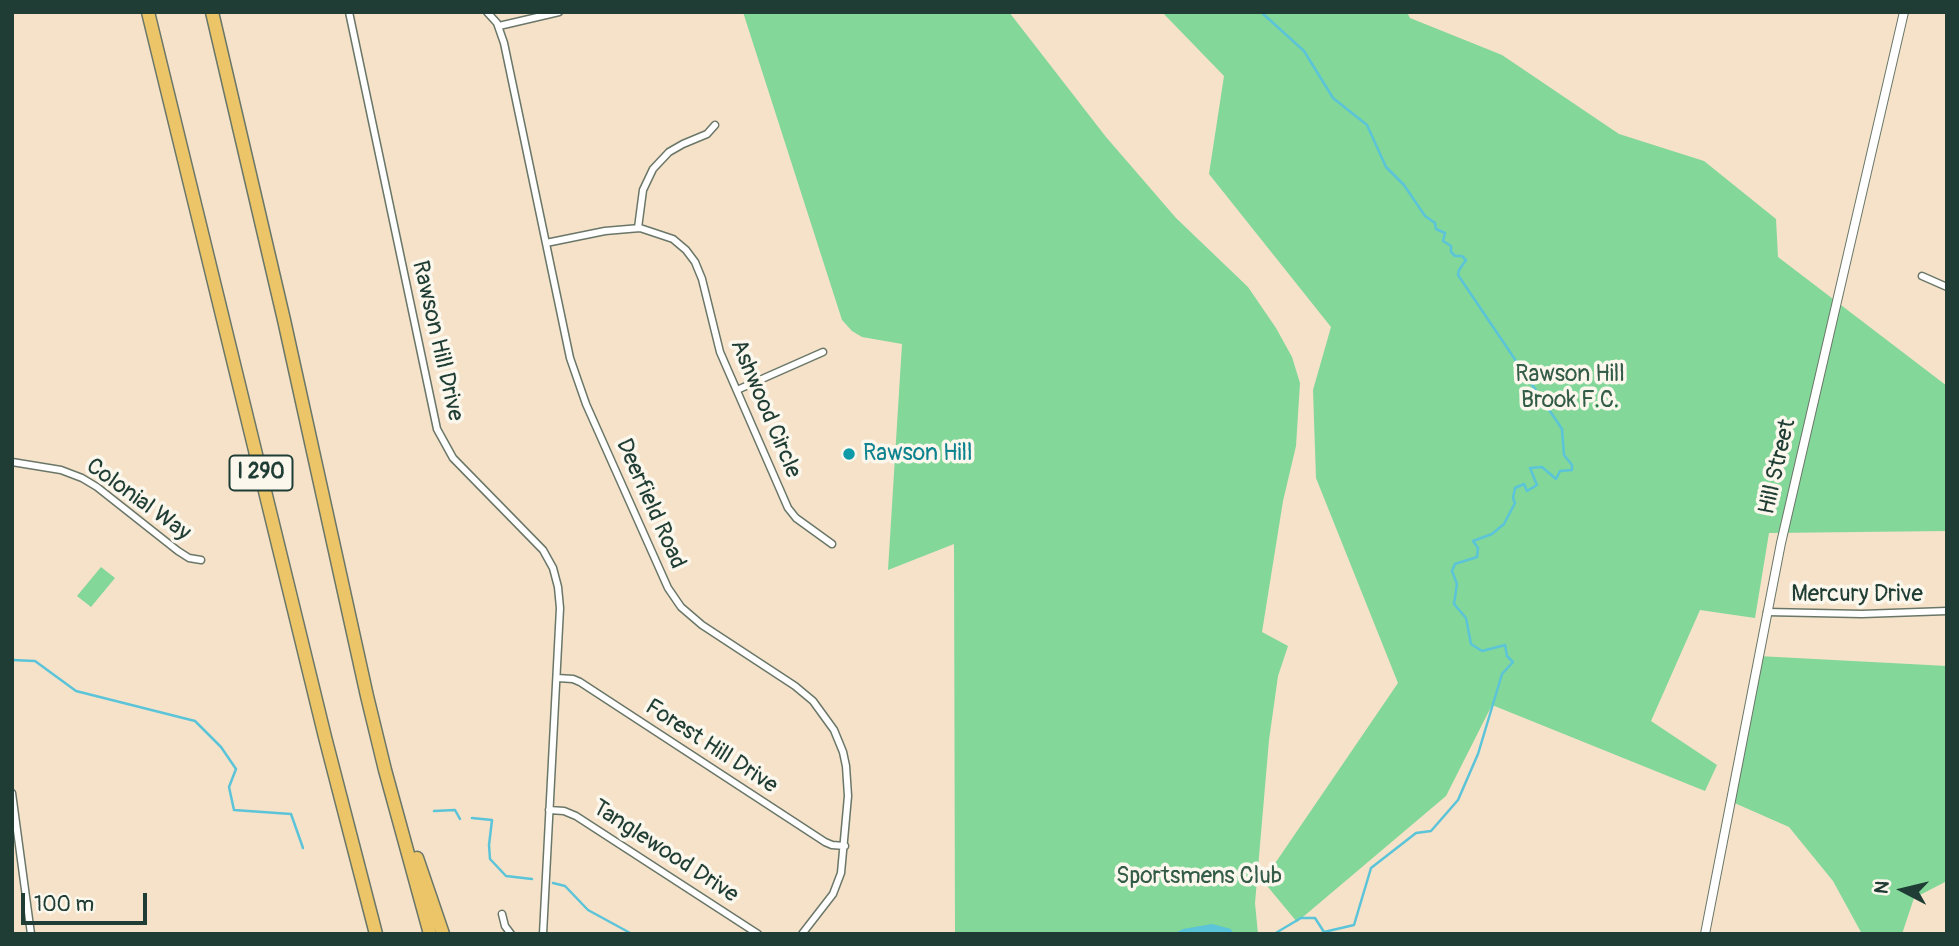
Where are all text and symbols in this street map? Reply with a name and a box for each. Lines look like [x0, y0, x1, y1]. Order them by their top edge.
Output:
street label: Rawson Hill Drive [405, 258, 469, 424]
street label: Ashwood Circle [723, 336, 807, 482]
park label: Rawson Hill Brook F.C. [1515, 361, 1625, 415]
street label: Hill Street [1754, 417, 1802, 517]
street label: Deerfield Road [609, 435, 691, 573]
place label: Rawson Hill [863, 440, 973, 468]
marker: Rawson Hill [841, 446, 857, 462]
street label: Colonial Way [80, 453, 196, 547]
road number: I 290 [230, 456, 292, 490]
street label: Mercury Drive [1791, 581, 1923, 609]
street label: Forest Hill Drive [640, 694, 782, 800]
street label: Tanglewood Drive [587, 795, 743, 909]
north arrow [1868, 855, 1938, 925]
park label: Sportsmens Club [1116, 863, 1282, 891]
scale bar [24, 880, 150, 924]
text: N [1869, 880, 1895, 895]
text: 100 m [34, 891, 94, 918]

